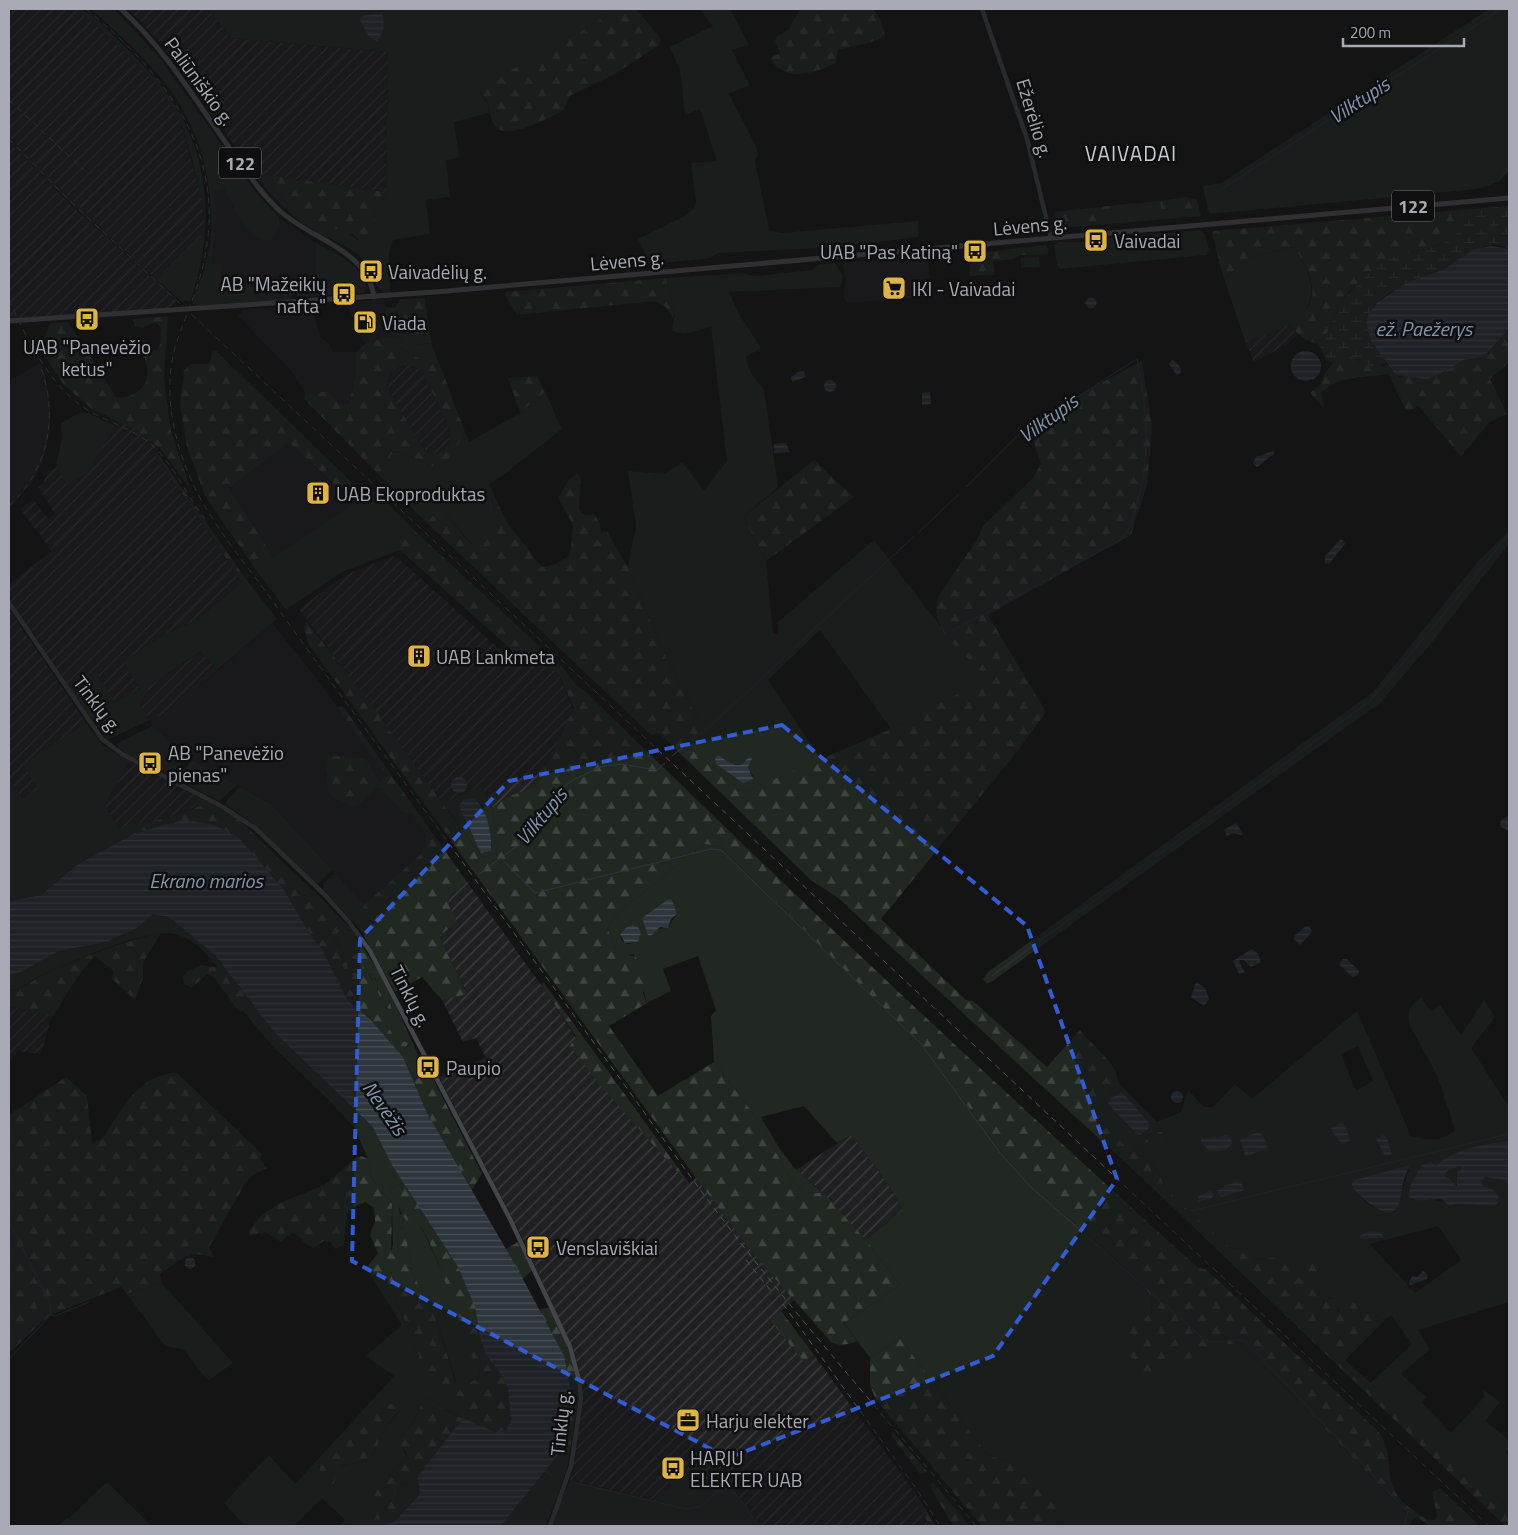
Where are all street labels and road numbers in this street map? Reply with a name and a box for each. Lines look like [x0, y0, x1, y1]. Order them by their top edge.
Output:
street label: Paliūniškio g. [158, 30, 242, 132]
street label: Ežerėlio g. [1009, 75, 1061, 161]
road number: 122 [219, 148, 261, 178]
road number: 122 [1392, 190, 1434, 222]
street label: Lėvens g. [992, 207, 1068, 243]
street label: Lėvens g. [589, 242, 665, 278]
street label: Tinklų g. [67, 669, 129, 739]
street label: Tinklų g. [383, 960, 439, 1032]
street label: Tinklų g. [542, 1389, 578, 1457]

